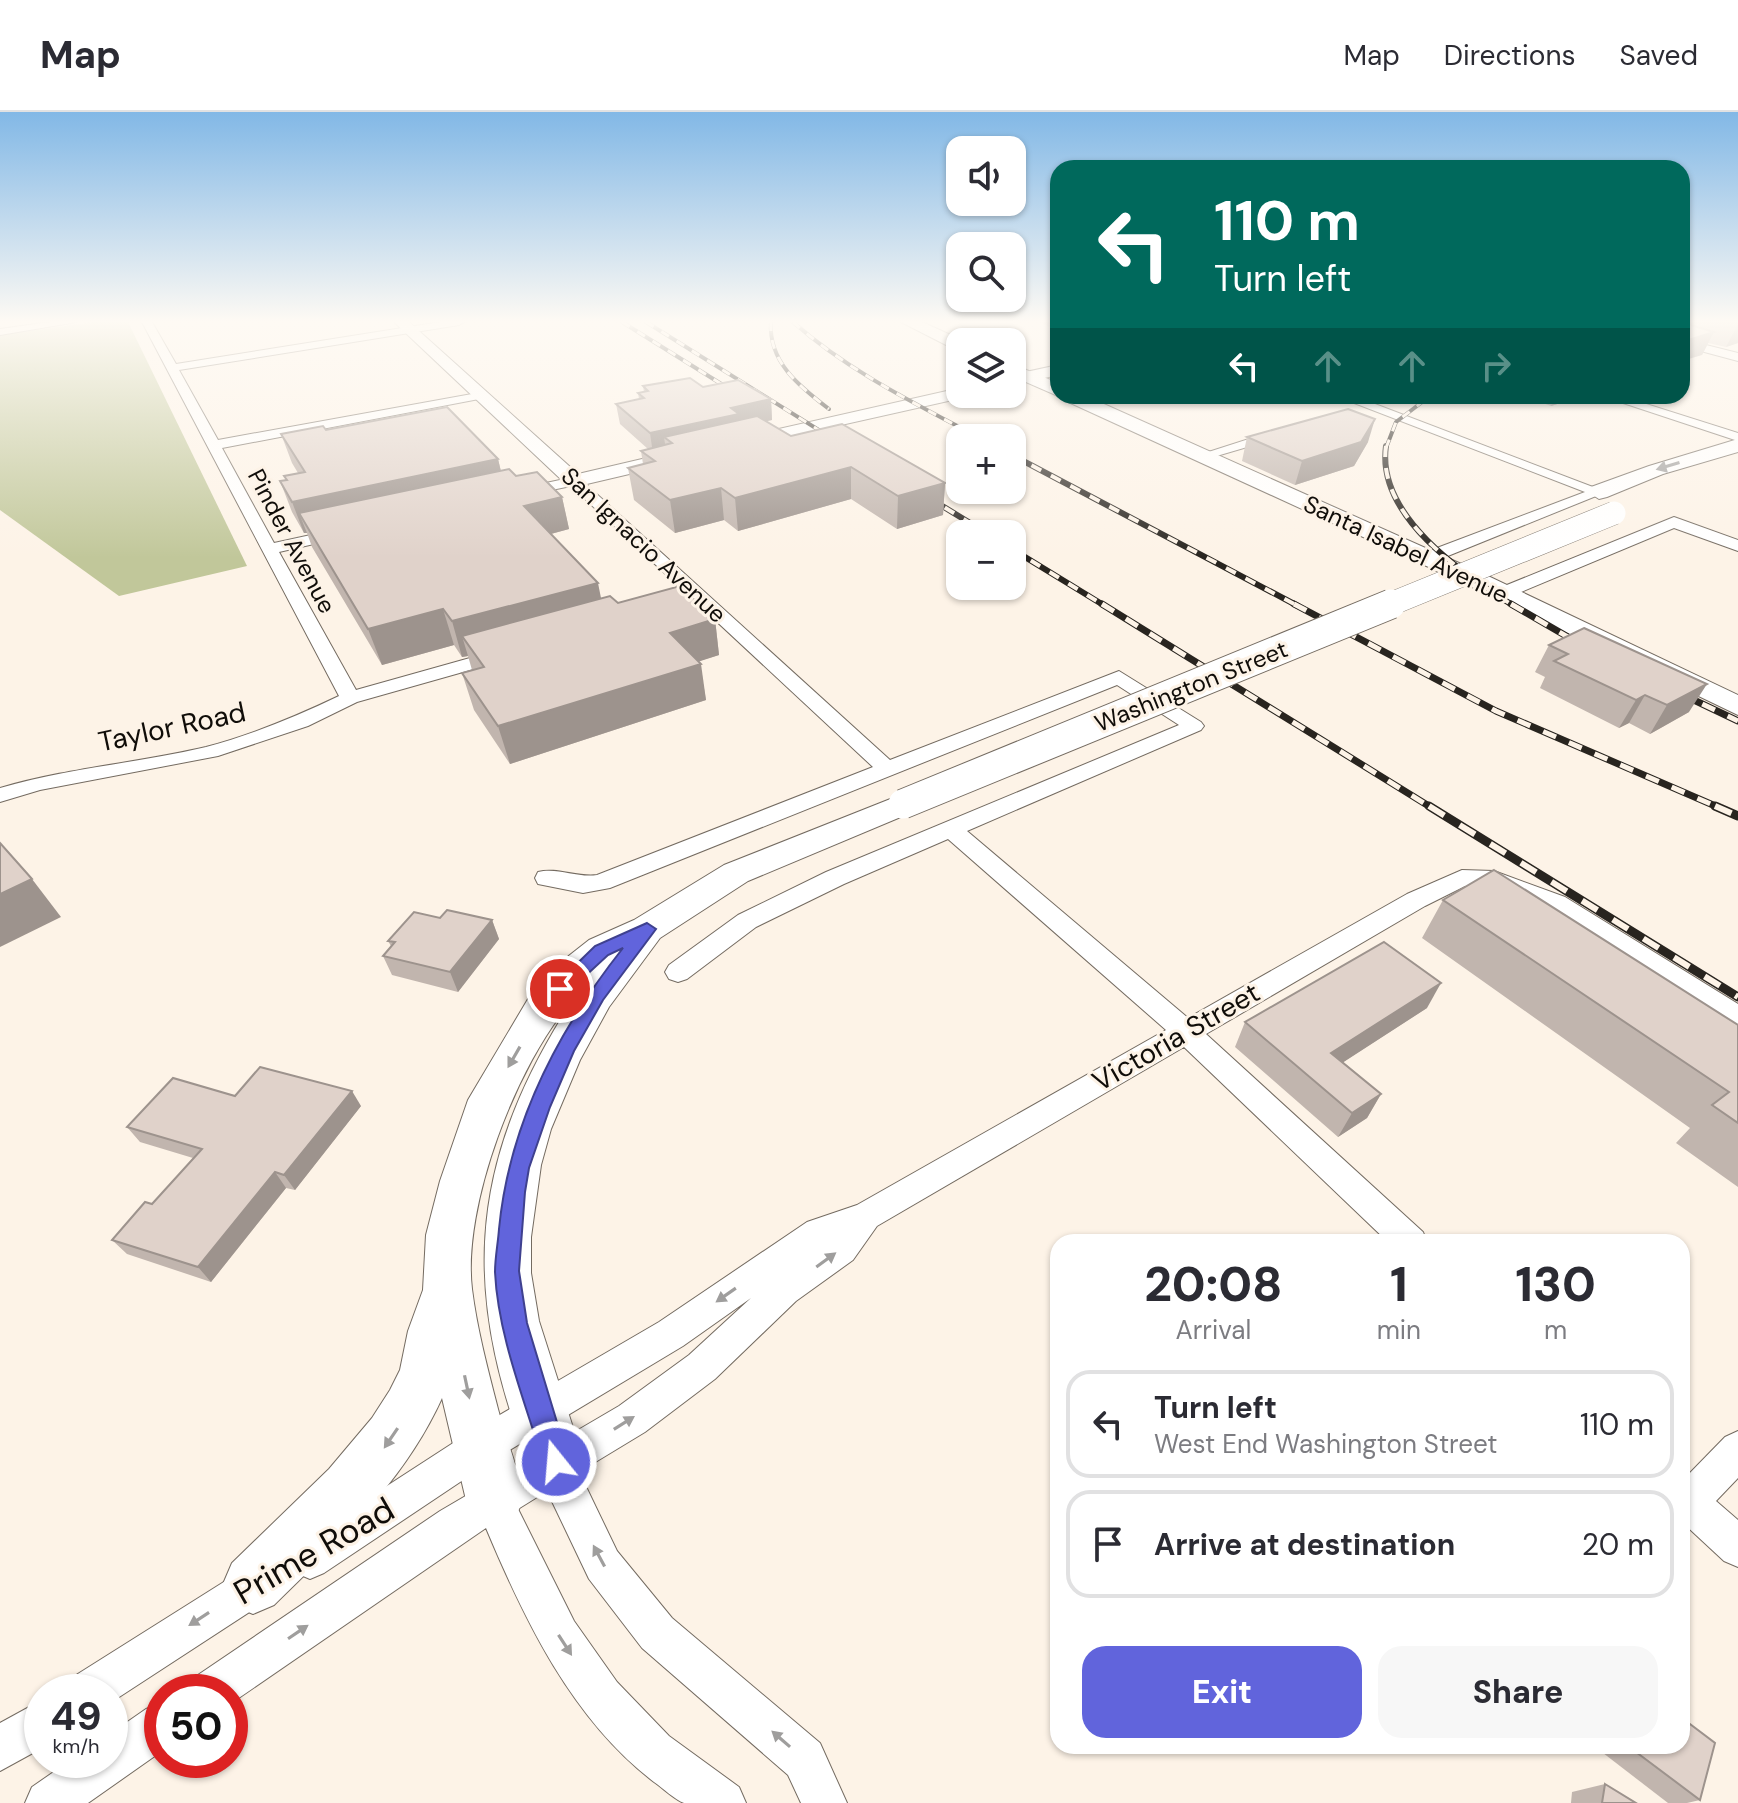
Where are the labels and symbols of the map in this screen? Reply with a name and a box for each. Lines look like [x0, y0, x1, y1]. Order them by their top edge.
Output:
street label: San Ignacio Avenue [555, 460, 733, 630]
one-way arrow [1656, 461, 1680, 473]
street label: Pinder Avenue [241, 464, 343, 618]
street label: Santa Isabel Avenue [1299, 488, 1513, 610]
street label: Washington Street [1090, 633, 1292, 739]
street label: Taylor Road [95, 693, 249, 761]
pin [526, 955, 594, 1023]
street label: Victoria Street [1086, 974, 1266, 1100]
one-way arrow [507, 1046, 521, 1068]
one-way arrow [815, 1253, 836, 1269]
one-way arrow [716, 1287, 737, 1302]
one-way arrow [461, 1375, 473, 1400]
one-way arrow [613, 1417, 635, 1431]
position arrow [514, 1420, 598, 1504]
one-way arrow [383, 1428, 398, 1449]
street label: Prime Road [226, 1487, 402, 1615]
one-way arrow [593, 1545, 606, 1568]
one-way arrow [189, 1612, 210, 1627]
one-way arrow [287, 1625, 308, 1640]
one-way arrow [558, 1634, 572, 1656]
speed limit sign: 50 [144, 1674, 248, 1778]
one-way arrow [772, 1731, 791, 1749]

